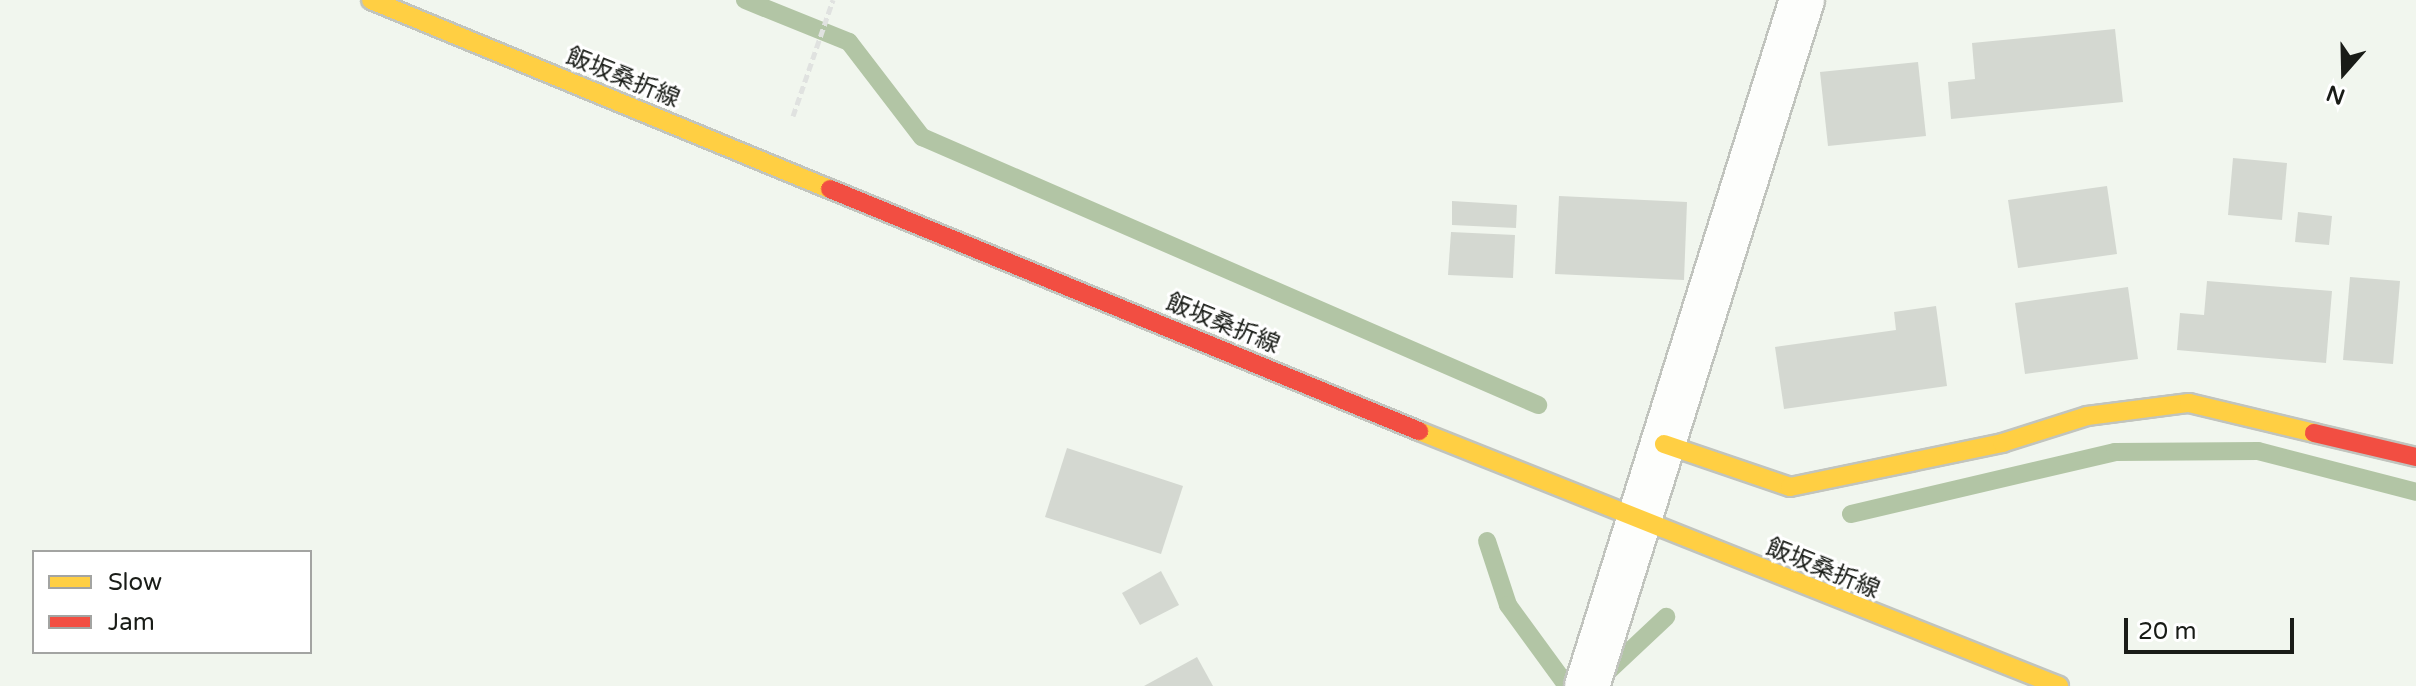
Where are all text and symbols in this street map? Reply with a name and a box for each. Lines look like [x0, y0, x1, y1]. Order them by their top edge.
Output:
north arrow [2304, 32, 2384, 112]
street label: 飯坂桑折線 [562, 42, 684, 114]
text: N [2323, 79, 2349, 110]
street label: 飯坂桑折線 [1162, 288, 1284, 360]
street label: 飯坂桑折線 [1762, 533, 1884, 605]
legend [32, 550, 312, 654]
text: Slow [108, 568, 162, 597]
scale bar [2128, 602, 2298, 652]
text: Jam [108, 608, 155, 637]
text: 20 m [2138, 617, 2196, 646]

